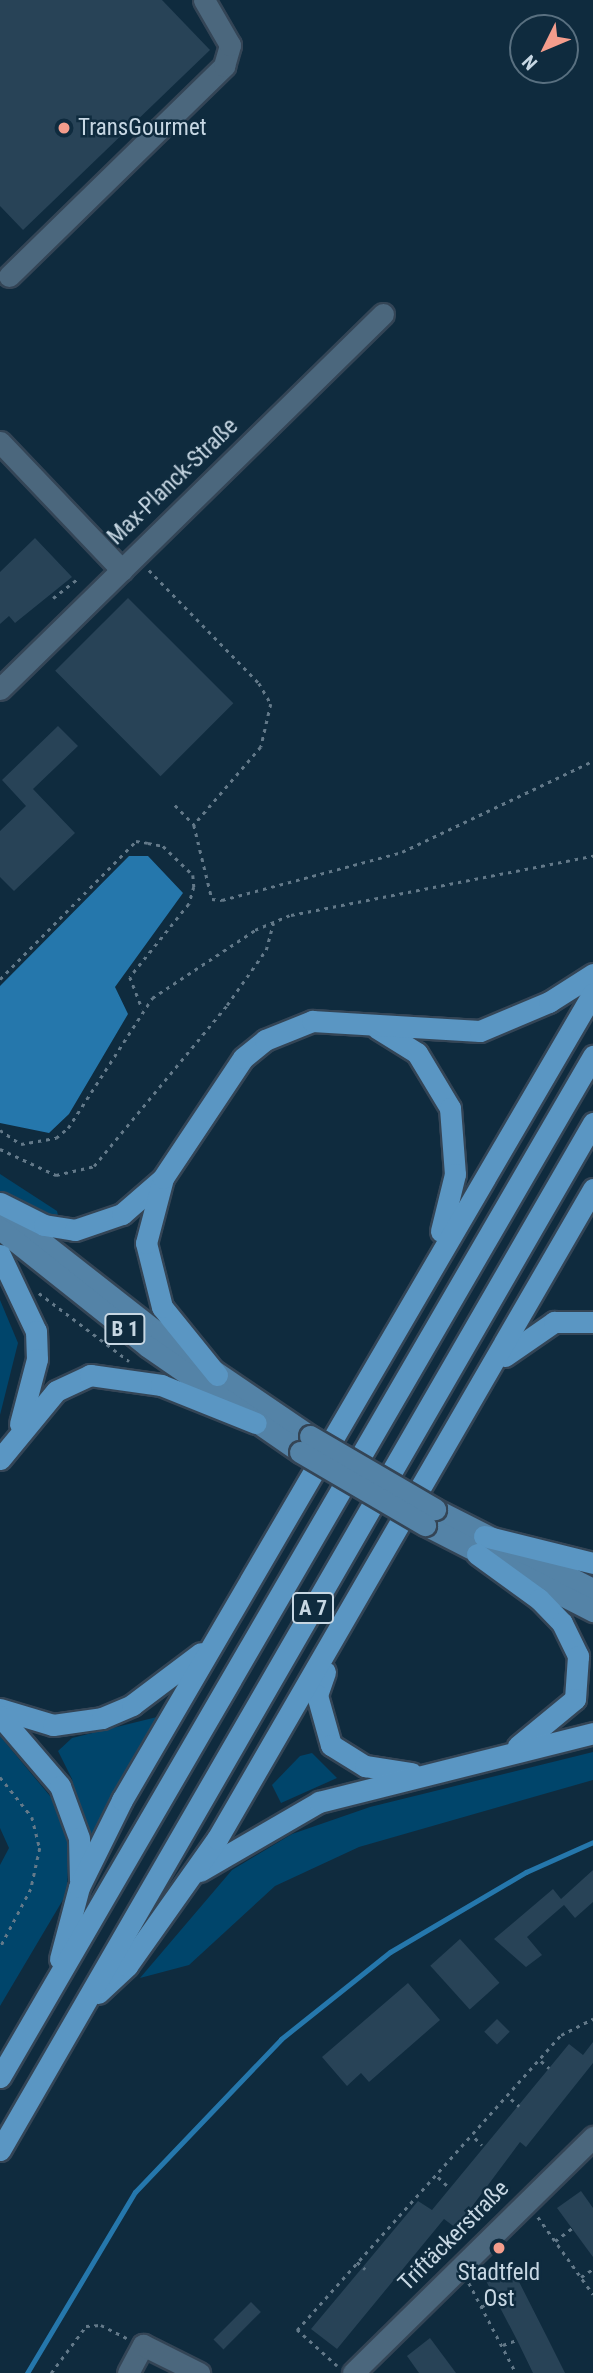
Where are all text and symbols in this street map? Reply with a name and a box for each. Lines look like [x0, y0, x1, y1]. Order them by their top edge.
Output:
north arrow [509, 14, 579, 84]
text: N [517, 50, 542, 74]
place label: TransGourmet [78, 114, 206, 142]
marker: TransGourmet [56, 120, 72, 136]
street label: Max-Planck-Straße [102, 413, 244, 551]
road number: B 1 [104, 1312, 146, 1346]
road number: A 7 [292, 1590, 334, 1626]
street label: Triftäckerstraße [393, 2175, 515, 2297]
marker: Stadtfeld Ost [491, 2240, 507, 2256]
place label: Stadtfeld Ost [458, 2259, 540, 2313]

